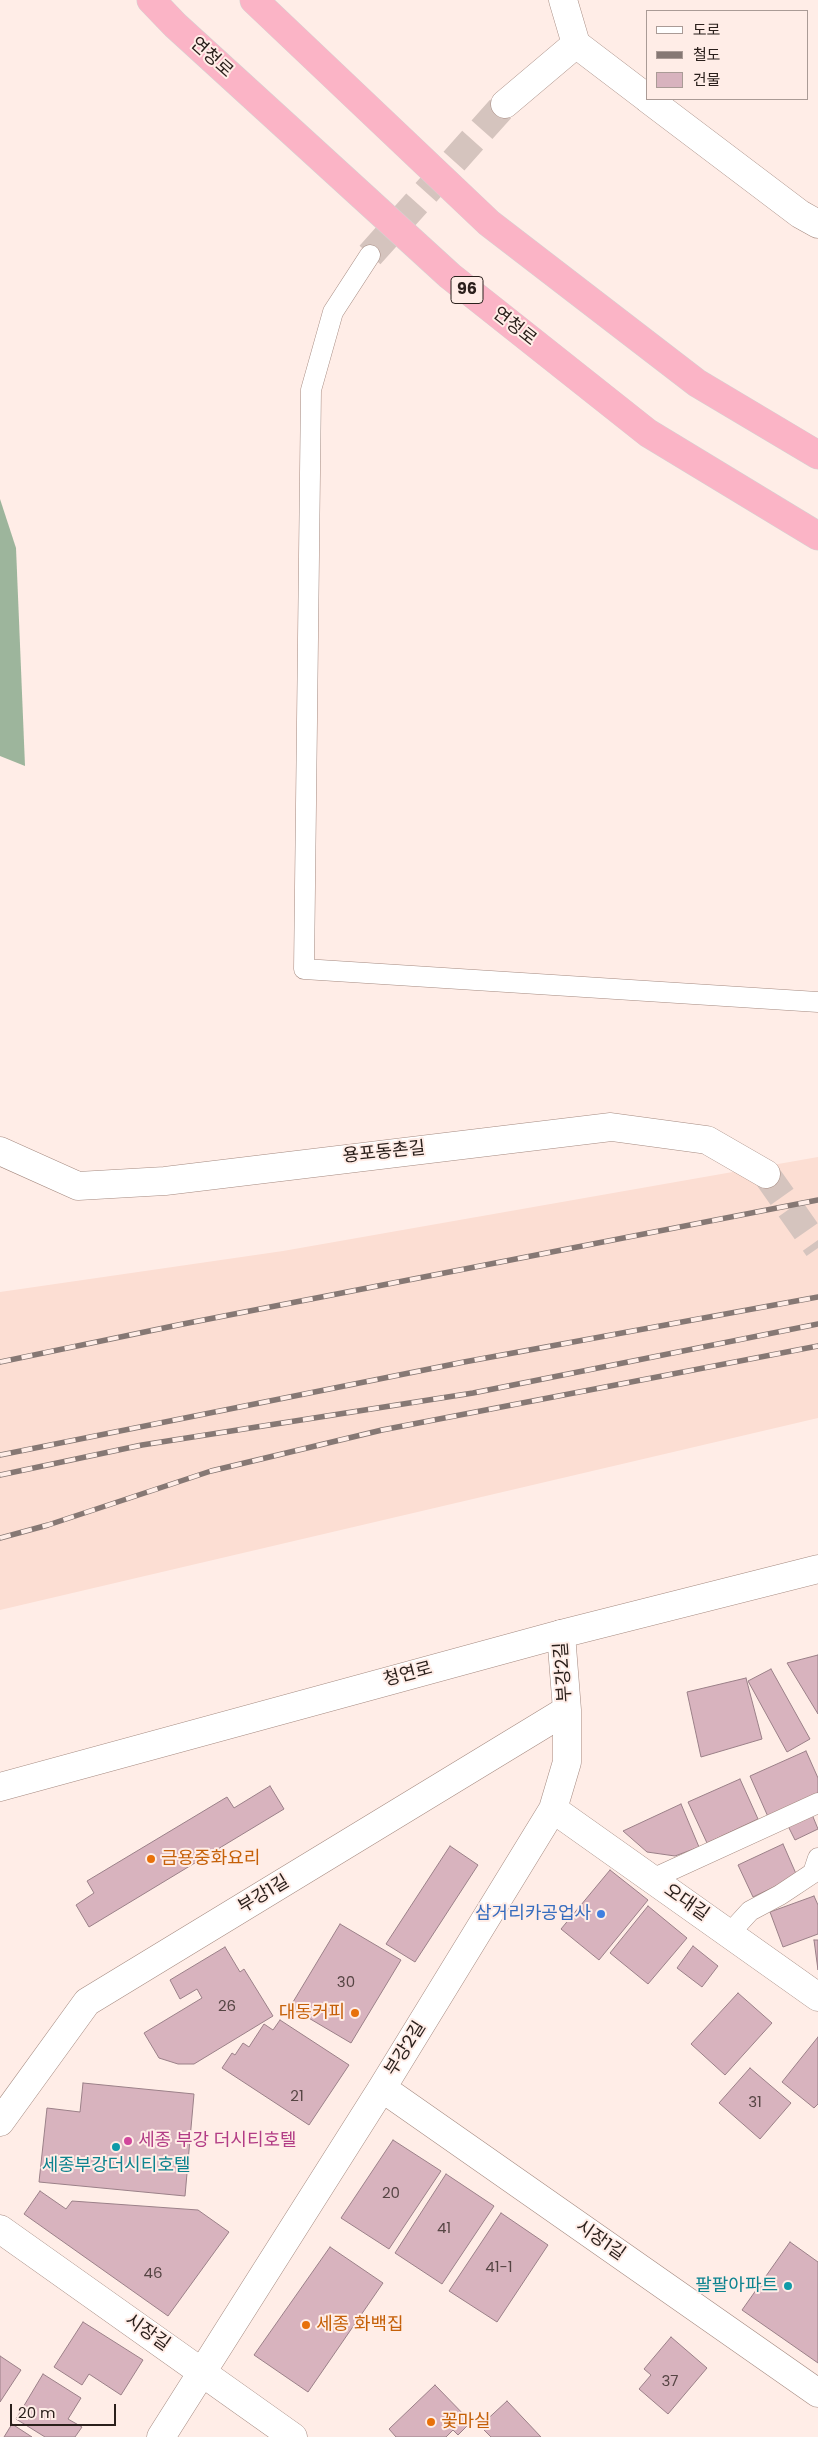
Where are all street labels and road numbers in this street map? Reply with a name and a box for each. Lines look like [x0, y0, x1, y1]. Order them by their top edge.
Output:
street label: 연청로 [185, 33, 237, 83]
road number: 96 [451, 276, 483, 304]
street label: 연청로 [488, 303, 540, 351]
street label: 용포동촌길 [342, 1138, 426, 1168]
street label: 부강2길 [551, 1641, 577, 1703]
street label: 청연로 [381, 1658, 435, 1692]
street label: 부강1길 [235, 1871, 293, 1919]
street label: 오대길 [659, 1880, 713, 1926]
street label: 부강2길 [381, 2018, 431, 2080]
street label: 시장1길 [571, 2216, 629, 2266]
street label: 시장길 [120, 2310, 174, 2356]

